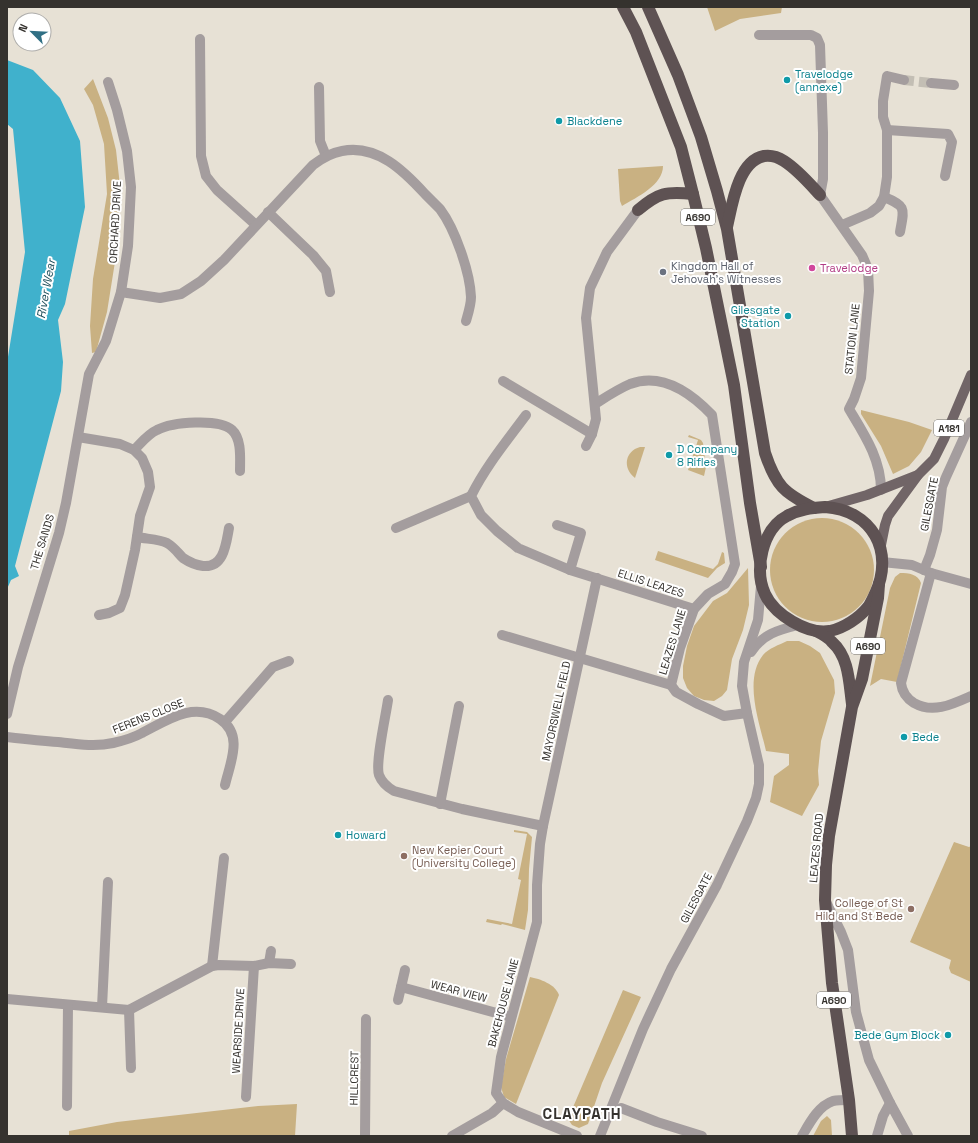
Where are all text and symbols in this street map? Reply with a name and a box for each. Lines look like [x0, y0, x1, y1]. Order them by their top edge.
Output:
north arrow [12, 12, 52, 52]
text: N [15, 22, 31, 34]
place label: Travelodge (annexe) [795, 67, 853, 94]
marker: Travelodge (annexe) [782, 75, 792, 85]
place label: Blackdene [567, 114, 622, 128]
marker: Blackdene [554, 116, 564, 126]
street label: ORCHARD DRIVE [106, 180, 124, 264]
road number: A690 [681, 209, 715, 225]
water label: River Wear [33, 257, 59, 320]
place label: Kingdom Hall of Jehovah's Witnesses [671, 259, 782, 286]
place label: Travelodge [820, 261, 878, 275]
marker: Travelodge [807, 263, 817, 273]
marker: Kingdom Hall of Jehovah's Witnesses [658, 267, 668, 277]
place label: Gilesgate Station [731, 303, 780, 330]
street label: STATION LANE [841, 303, 863, 375]
marker: Gilesgate Station [783, 311, 793, 321]
road number: A181 [934, 420, 964, 436]
place label: D Company 8 Rifles [677, 442, 737, 469]
marker: D Company 8 Rifles [664, 450, 674, 460]
street label: GILESGATE [917, 476, 941, 532]
street label: THE SANDS [27, 512, 57, 572]
street label: ELLIS LEAZES [616, 566, 686, 600]
street label: LEAZES LANE [655, 608, 689, 676]
road number: A690 [851, 638, 885, 654]
street label: MAYORSWELL FIELD [539, 660, 573, 762]
street label: FERENS CLOSE [110, 695, 186, 737]
place label: Bede [912, 730, 939, 744]
marker: Bede [899, 732, 909, 742]
street label: LEAZES ROAD [806, 813, 826, 883]
place label: Howard [346, 828, 386, 842]
marker: Howard [333, 830, 343, 840]
place label: New Kepier Court (University College) [412, 843, 516, 870]
marker: New Kepier Court (University College) [399, 851, 409, 861]
street label: GILESGATE [677, 870, 715, 926]
place label: College of St Hild and St Bede [816, 896, 903, 923]
marker: College of St Hild and St Bede [906, 904, 916, 914]
street label: BAKEHOUSE LANE [484, 957, 522, 1049]
street label: WEAR VIEW [429, 977, 489, 1005]
street label: WEARSIDE DRIVE [229, 988, 247, 1074]
road number: A690 [817, 992, 851, 1008]
place label: Bede Gym Block [854, 1028, 940, 1042]
marker: Bede Gym Block [943, 1030, 953, 1040]
street label: HILLCREST [347, 1050, 361, 1106]
district label: CLAYPATH [542, 1104, 622, 1123]

